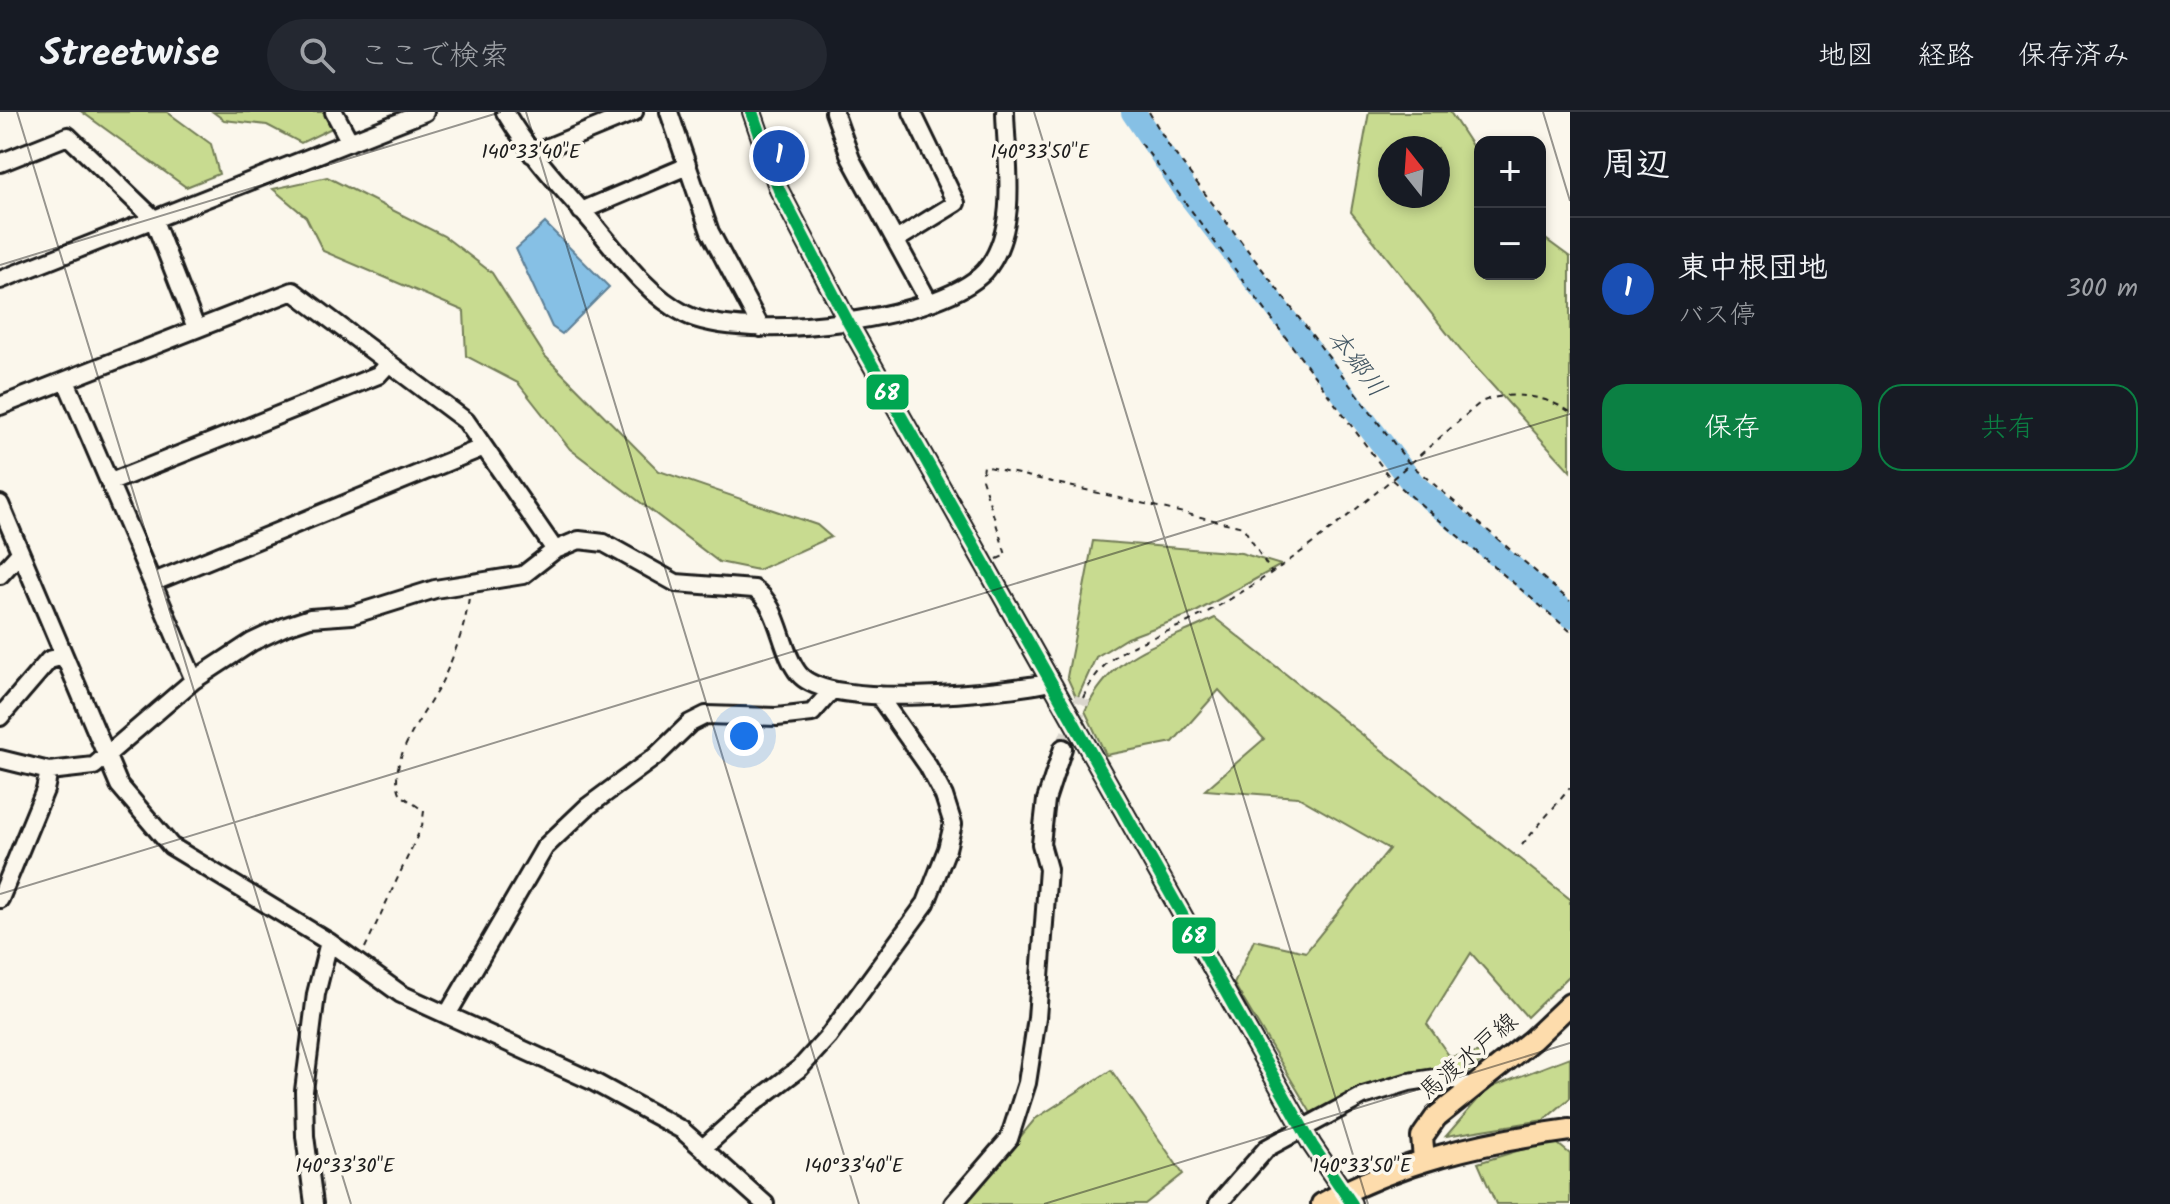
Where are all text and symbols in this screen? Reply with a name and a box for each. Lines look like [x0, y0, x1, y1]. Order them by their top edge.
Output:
search box [267, 19, 827, 91]
text: Streetwise [40, 25, 219, 85]
icon: search [295, 33, 339, 77]
text: ここで検索 [359, 33, 509, 81]
text: 地図 [1818, 34, 1874, 79]
text: 経路 [1918, 34, 1974, 79]
text: 保存済み [2018, 34, 2130, 79]
pin: 1 [753, 126, 805, 186]
north arrow [1378, 136, 1450, 208]
map controls [1474, 136, 1546, 280]
button: + [1474, 136, 1546, 208]
text: 140°33'40"E [481, 137, 582, 169]
text: 140°33'50"E [991, 137, 1091, 169]
text: 周辺 [1602, 139, 1670, 193]
button: − [1474, 208, 1546, 280]
text: 東中根団地 [1678, 245, 1828, 293]
text: 1 [1624, 268, 1632, 310]
text: 300 m [2066, 268, 2138, 310]
text: バス停 [1678, 295, 1756, 337]
water label: 本郷川 [1315, 320, 1397, 408]
line badge: 68 [865, 373, 910, 411]
text: 68 [875, 377, 900, 412]
button: 保存 [1602, 384, 1862, 471]
button: 共有 [1878, 384, 2138, 471]
your location [724, 716, 764, 756]
line badge: 68 [1171, 916, 1217, 955]
text: 68 [1182, 920, 1207, 955]
street label: 馬渡水戸線 [1411, 1003, 1527, 1111]
text: 140°33'30"E [295, 1151, 396, 1183]
text: 140°33'40"E [804, 1151, 905, 1183]
text: 140°33'50"E [1313, 1151, 1413, 1183]

